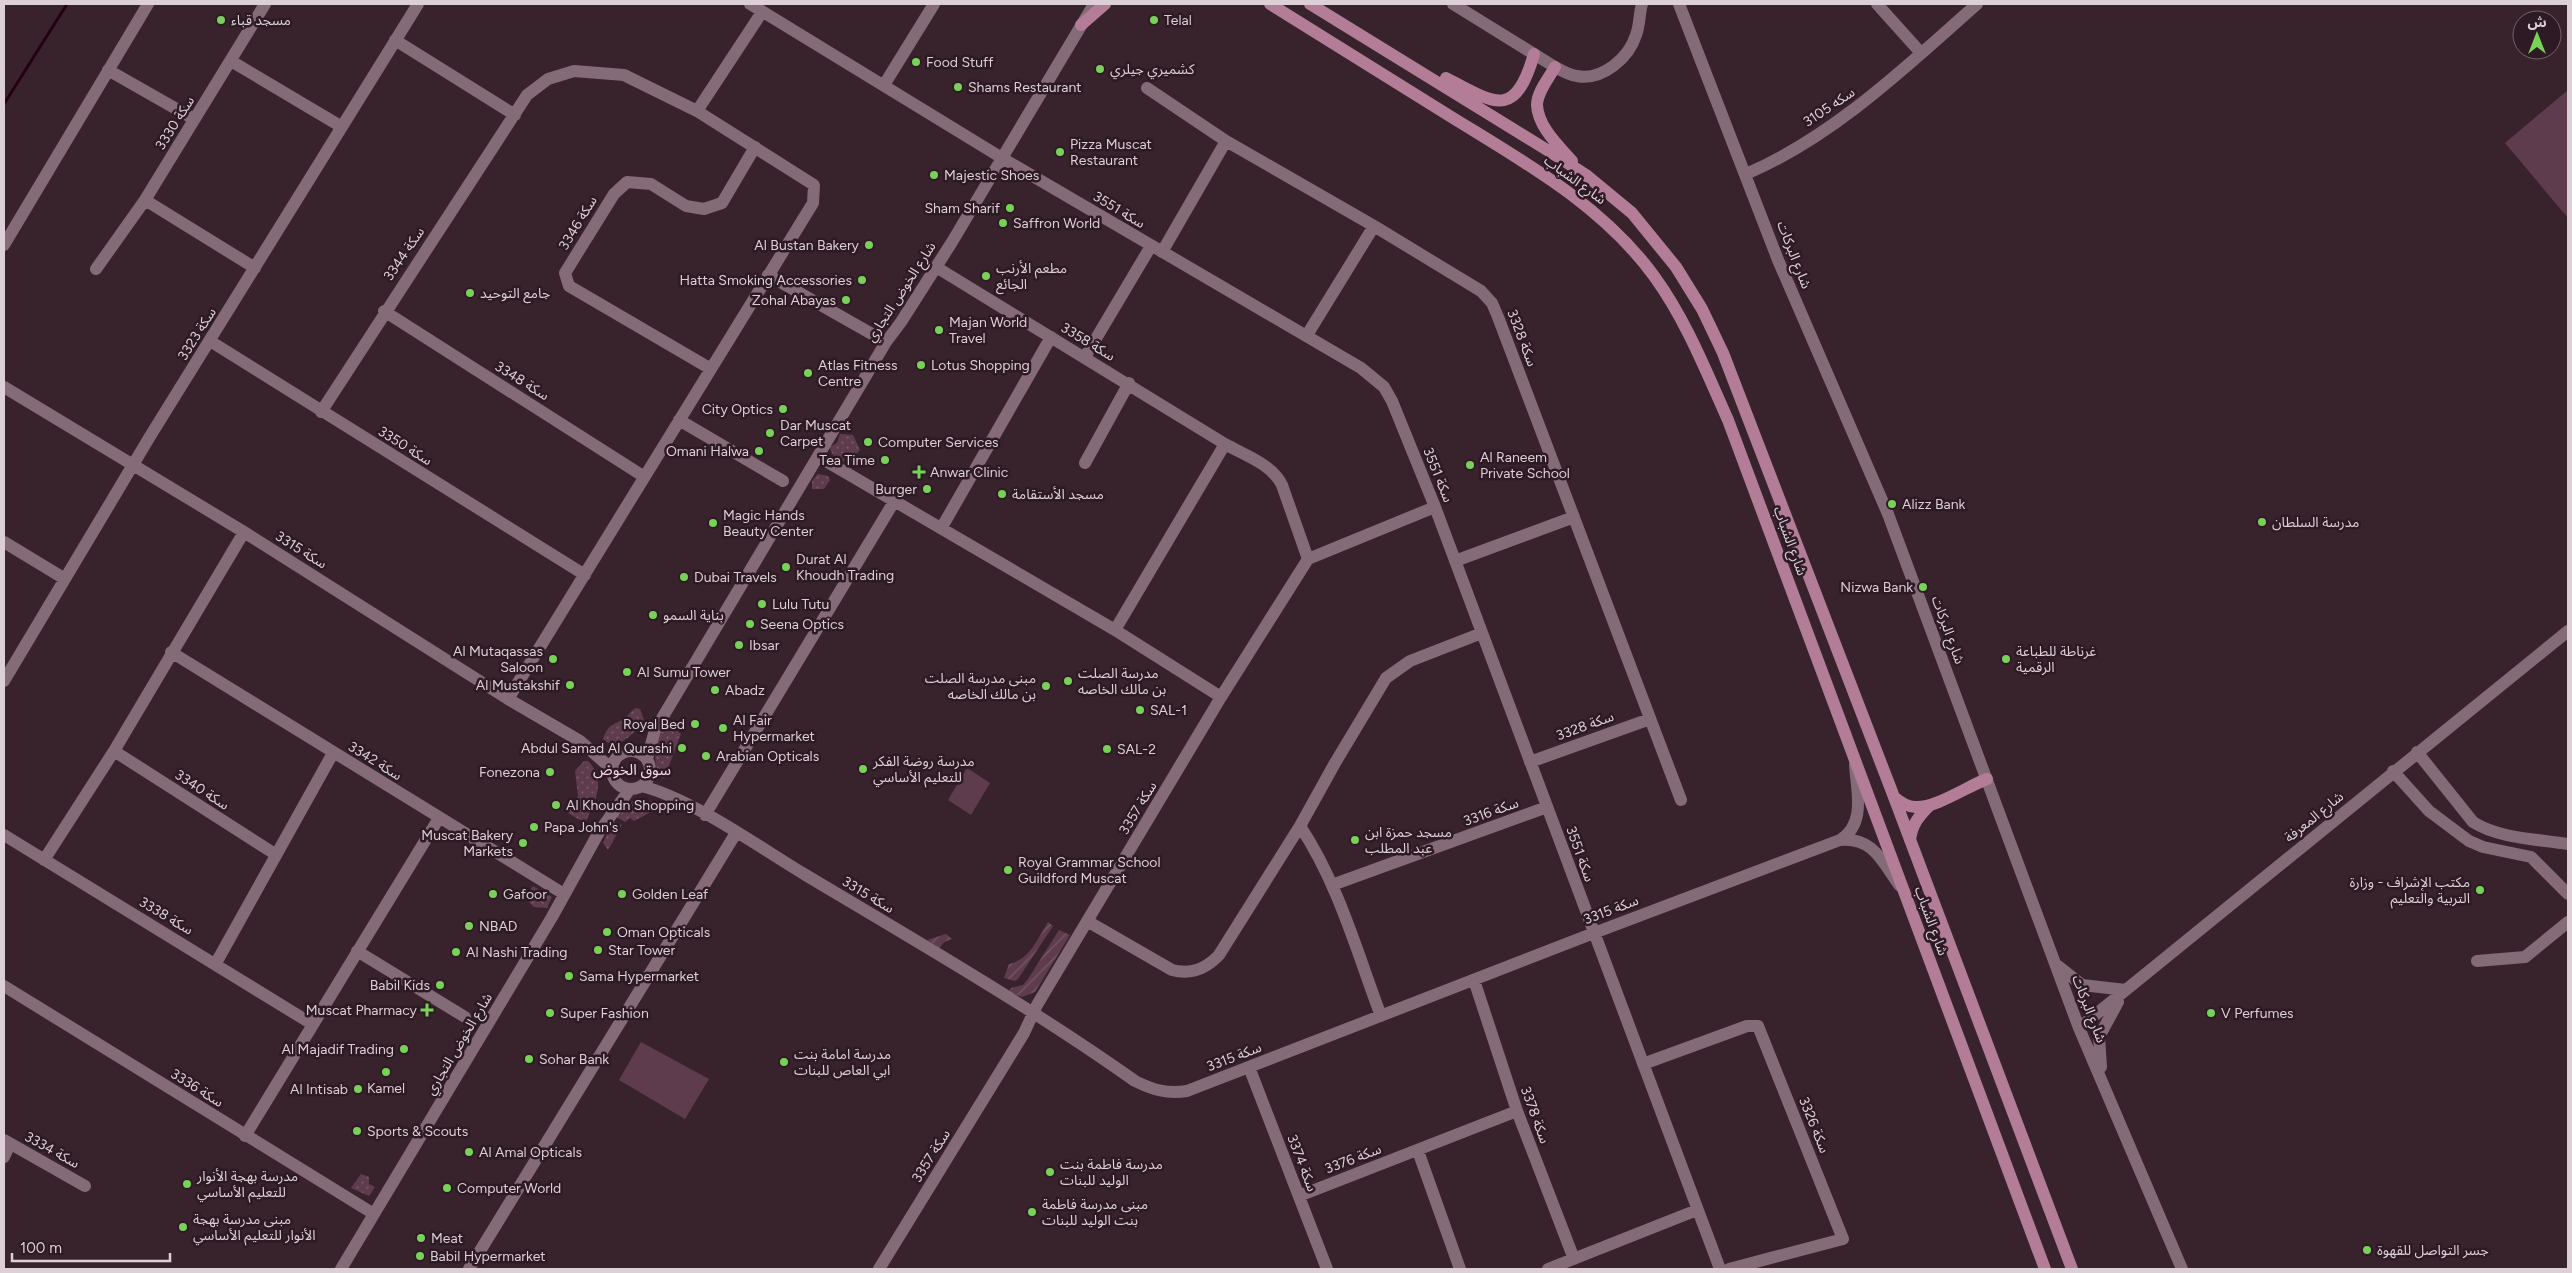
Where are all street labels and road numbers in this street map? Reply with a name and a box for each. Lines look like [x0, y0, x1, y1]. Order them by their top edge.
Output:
street label: سكه 3105 [1800, 84, 1858, 130]
street label: سكة 3330 [152, 93, 198, 153]
street label: شارع الشباب [1540, 152, 1609, 210]
street label: سكة 3551 [1090, 188, 1148, 232]
street label: سكة 3346 [555, 193, 601, 253]
street label: شارع البركات [1771, 219, 1815, 292]
street label: سكة 3344 [380, 224, 428, 284]
street label: شارع الخوض التجاري [862, 239, 942, 346]
street label: سكة 3323 [174, 304, 220, 364]
street label: سكة 3328 [1503, 307, 1541, 369]
street label: سكة 3358 [1058, 319, 1118, 365]
street label: سكة 3348 [492, 358, 552, 404]
street label: سكة 3350 [375, 423, 435, 469]
street label: سكة 3551 [1419, 445, 1457, 505]
street label: شارع الشباب [1768, 504, 1810, 579]
street label: سكة 3315 [272, 528, 330, 572]
street label: شارع البركات [1926, 594, 1968, 667]
street label: سكة 3328 [1554, 708, 1616, 744]
street label: سكة 3342 [345, 738, 405, 784]
street label: سكة 3340 [172, 766, 232, 814]
street label: سكة 3357 [1115, 778, 1161, 838]
street label: شارع المعرفة [2281, 788, 2348, 848]
street label: سكة 3316 [1461, 794, 1521, 830]
street label: سكة 3551 [1562, 824, 1598, 884]
street label: سكة 3315 [839, 873, 897, 917]
street label: شارع الشباب [1909, 884, 1951, 959]
street label: سكة 3315 [1581, 892, 1641, 928]
street label: سكة 3338 [136, 893, 196, 939]
street label: شارع البركات [2066, 973, 2110, 1046]
street label: شارع الخوض التجاري [422, 990, 498, 1099]
street label: سكة 3315 [1204, 1039, 1264, 1075]
street label: سكة 3336 [167, 1065, 227, 1111]
street label: سكة 3378 [1517, 1084, 1553, 1146]
street label: سكة 3326 [1795, 1094, 1833, 1156]
street label: سكة 3357 [908, 1126, 954, 1186]
street label: سكة 3334 [22, 1128, 82, 1172]
street label: سكة 3374 [1283, 1132, 1321, 1194]
street label: سكة 3376 [1322, 1140, 1384, 1178]

